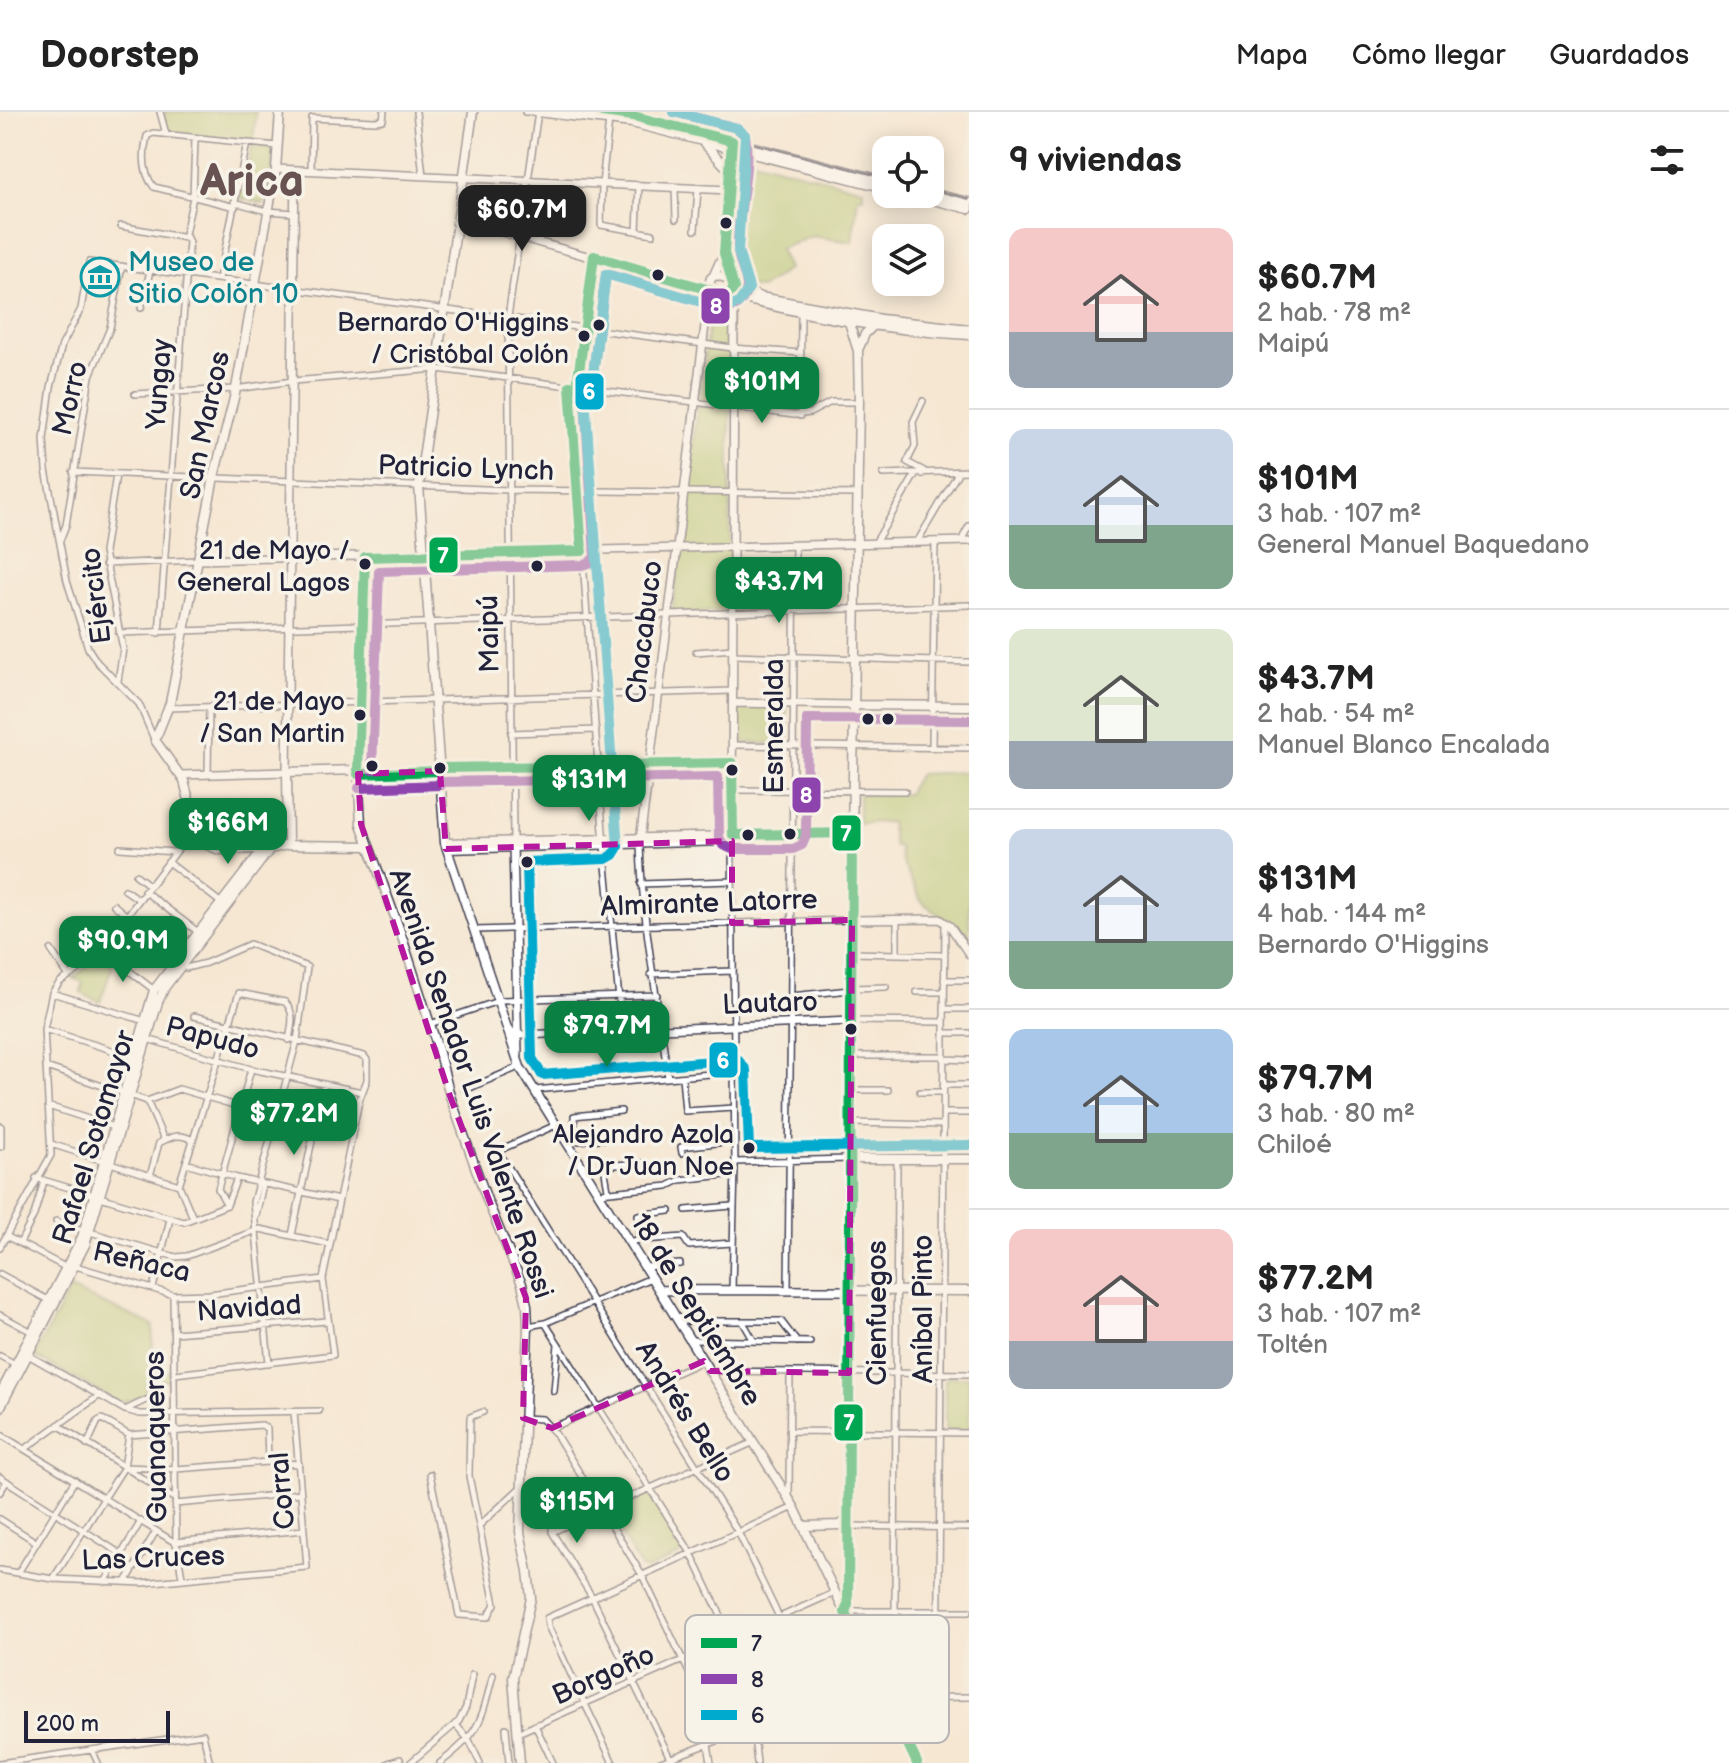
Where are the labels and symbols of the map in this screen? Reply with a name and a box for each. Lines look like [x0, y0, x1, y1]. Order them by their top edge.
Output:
district label: Arica [199, 156, 304, 209]
pin: $60.7M [457, 185, 587, 253]
unlabelled marker [718, 215, 734, 231]
place label: Museo de Sitio Colón 10 [128, 246, 299, 311]
museum icon: Museo de Sitio Colón 10 [79, 256, 121, 298]
unlabelled marker [650, 267, 666, 283]
line badge: 8 [700, 287, 731, 325]
text: 8 [709, 294, 723, 321]
place label: Bernardo O'Higgins / Cristóbal Colón [337, 308, 569, 371]
unlabelled marker [591, 317, 607, 333]
marker: Bernardo O'Higgins / Cristóbal Colón [576, 328, 592, 344]
street label: Yungay [140, 337, 179, 432]
street label: San Marcos [174, 348, 237, 502]
pin: $101M [706, 357, 818, 425]
street label: Morro [46, 358, 95, 439]
line badge: 6 [574, 372, 605, 411]
text: 6 [582, 379, 596, 406]
street label: Patricio Lynch [377, 449, 555, 488]
place label: 21 de Mayo / General Lagos [177, 536, 350, 599]
line badge: 7 [428, 536, 459, 574]
text: 7 [437, 543, 449, 570]
street label: Ejército [74, 546, 119, 646]
marker: 21 de Mayo / General Lagos [357, 556, 373, 572]
pin: $43.7M [714, 557, 844, 625]
unlabelled marker [529, 558, 545, 574]
street label: Chacabuco [619, 559, 670, 706]
street label: Maipú [472, 595, 507, 673]
street label: Esmeralda [758, 658, 791, 794]
place label: 21 de Mayo / San Martin [199, 687, 345, 750]
marker: 21 de Mayo / San Martin [352, 707, 368, 723]
unlabelled marker [860, 711, 876, 727]
unlabelled marker [880, 711, 896, 727]
pin: $131M [533, 755, 645, 823]
unlabelled marker [364, 758, 380, 774]
unlabelled marker [432, 760, 448, 776]
unlabelled marker [724, 762, 740, 778]
line badge: 8 [791, 776, 822, 814]
text: 8 [799, 783, 813, 810]
pin: $166M [172, 798, 284, 866]
line badge: 7 [831, 814, 862, 852]
text: 7 [840, 821, 852, 848]
unlabelled marker [782, 826, 798, 842]
unlabelled marker [740, 827, 756, 843]
unlabelled marker [519, 854, 535, 870]
street label: Avenida Senador Luis Valente Rossi [381, 864, 560, 1303]
street label: Almirante Latorre [600, 883, 818, 924]
pin: $90.9M [58, 916, 188, 984]
street label: Lautaro [722, 985, 818, 1022]
pin: $79.7M [542, 1001, 672, 1069]
street label: Papudo [162, 1010, 263, 1067]
unlabelled marker [843, 1021, 859, 1037]
street label: Rafael Sotomayor [46, 1026, 143, 1248]
line badge: 6 [708, 1041, 739, 1079]
text: 6 [716, 1048, 730, 1075]
pin: $77.2M [229, 1089, 359, 1157]
place label: Alejandro Azola / Dr Juan Noe [553, 1120, 734, 1183]
marker: Alejandro Azola / Dr Juan Noe [741, 1140, 757, 1156]
street label: 18 de Septiembre [623, 1207, 768, 1412]
street label: Reñaca [90, 1235, 194, 1290]
street label: Aníbal Pinto [907, 1235, 940, 1383]
street label: Cienfuegos [861, 1240, 894, 1386]
street label: Navidad [196, 1288, 303, 1329]
street label: Andrés Bello [628, 1335, 741, 1489]
street label: Guanaqueros [138, 1351, 174, 1523]
line badge: 7 [833, 1403, 864, 1442]
text: 7 [843, 1410, 855, 1437]
street label: Corral [263, 1451, 302, 1531]
pin: $115M [521, 1477, 633, 1545]
street label: Las Cruces [81, 1540, 225, 1577]
legend [685, 1615, 949, 1743]
text: 7 [751, 1631, 762, 1658]
street label: Borgoño [547, 1638, 660, 1713]
text: 8 [751, 1667, 764, 1694]
text: 6 [751, 1703, 764, 1730]
scale bar [24, 1707, 170, 1743]

